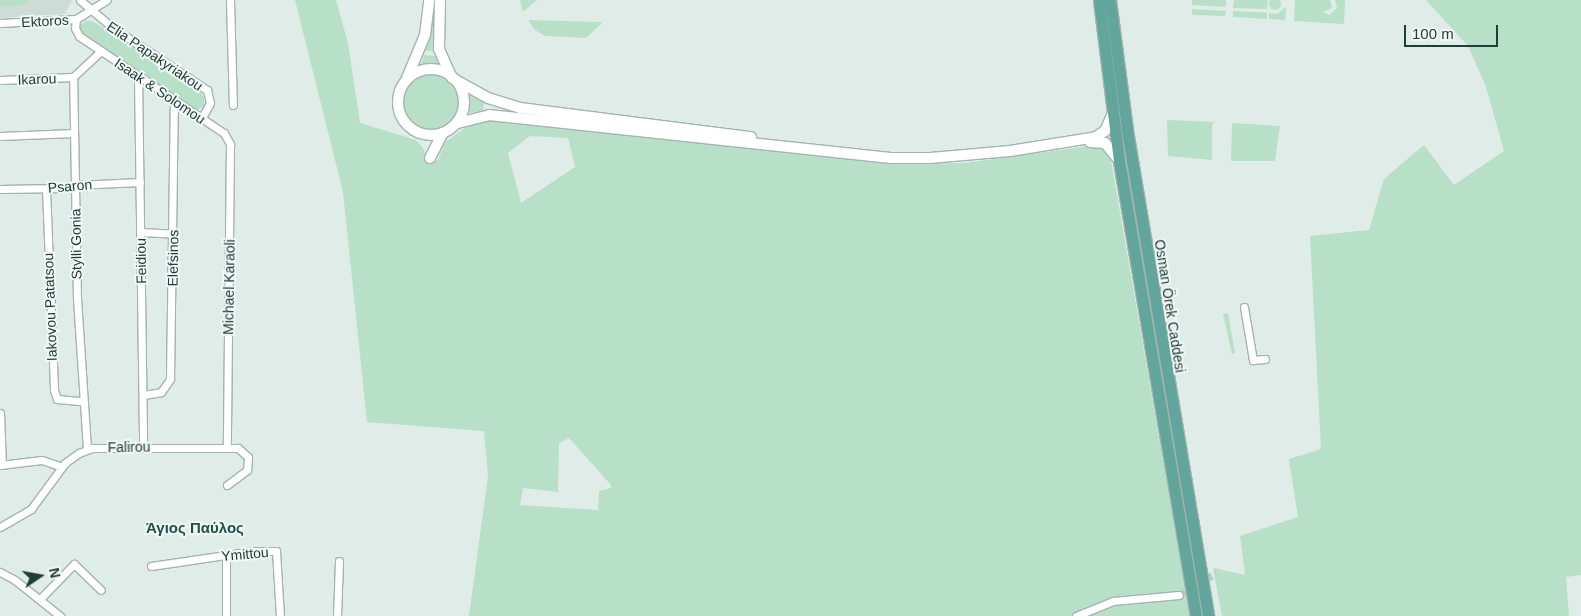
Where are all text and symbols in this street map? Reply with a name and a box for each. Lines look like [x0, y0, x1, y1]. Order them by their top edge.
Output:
street label: Ektoros [21, 11, 69, 31]
scale bar [1406, 15, 1500, 47]
street label: Elia Papakyriakou [104, 18, 206, 94]
text: 100 m [1412, 25, 1454, 42]
street label: Isaak & Solomou [111, 54, 209, 128]
street label: Ikarou [17, 70, 57, 88]
street label: Psaron [47, 176, 93, 196]
street label: Stylli Gonia [67, 208, 85, 280]
street label: Elefsinos [164, 229, 182, 287]
street label: Feidiou [132, 238, 150, 284]
street label: Osman Örek Caddesi [1151, 238, 1189, 374]
street label: Michael Karaoli [220, 239, 238, 335]
street label: Iakovou Patatsou [40, 253, 60, 361]
street label: Falirou [107, 438, 151, 456]
district label: Άγιος Παύλος [146, 519, 244, 537]
street label: Ymittou [221, 544, 269, 564]
north arrow [15, 551, 65, 601]
text: N [46, 566, 64, 579]

